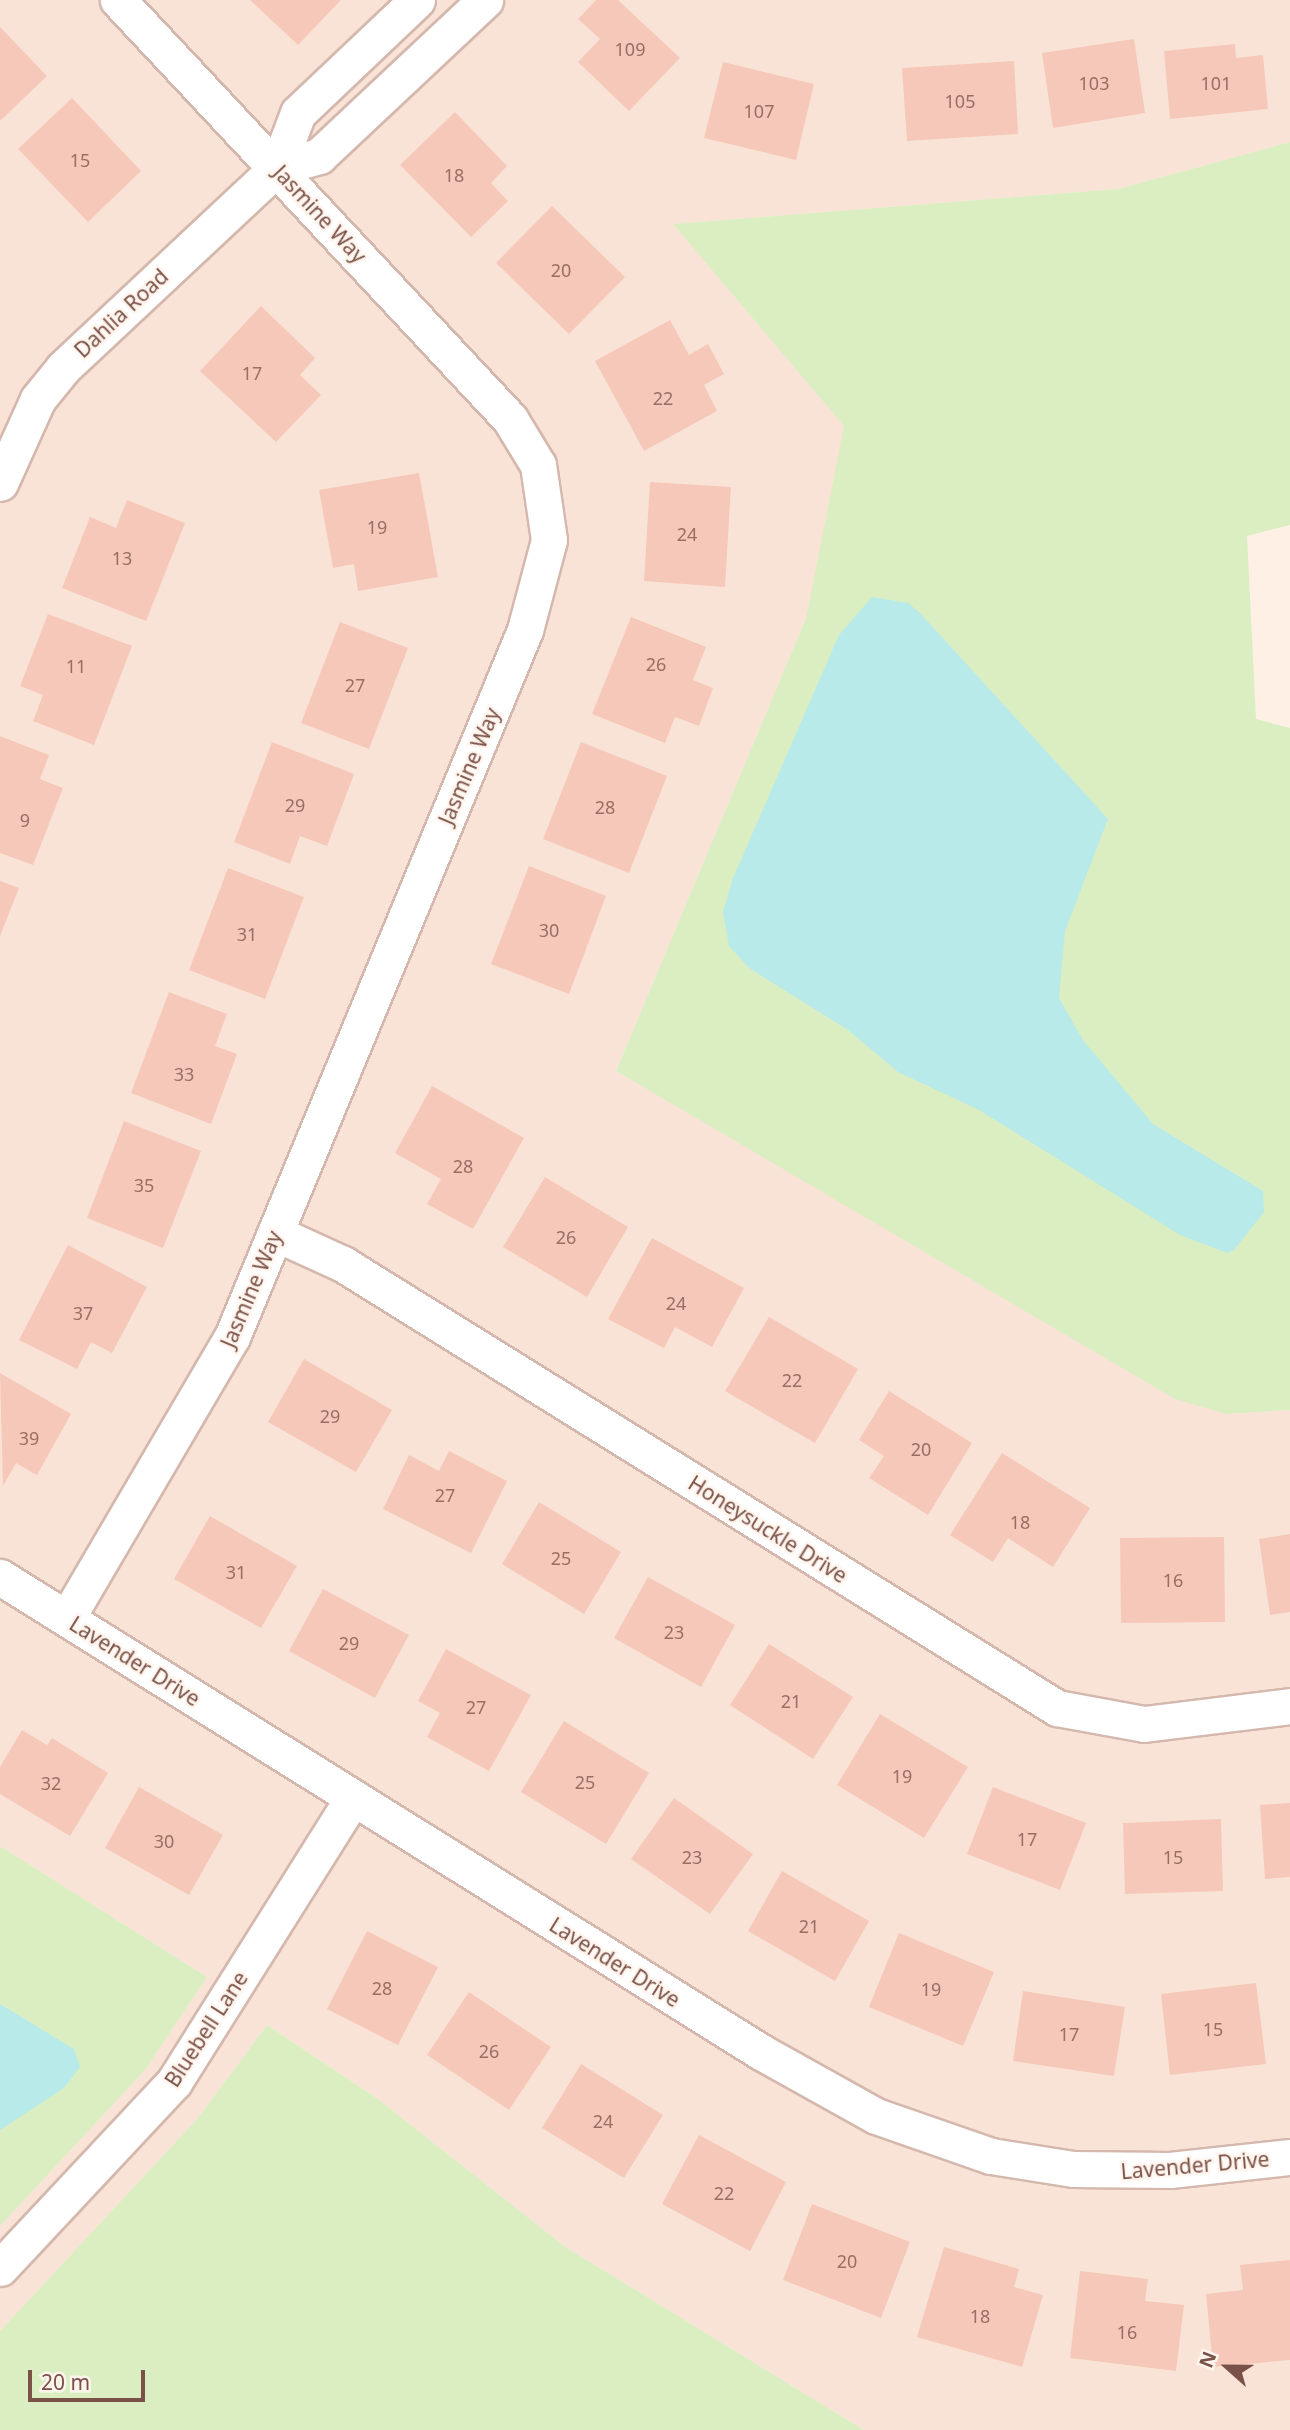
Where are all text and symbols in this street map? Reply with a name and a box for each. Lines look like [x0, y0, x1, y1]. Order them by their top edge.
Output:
house number: 109 [615, 38, 645, 60]
house number: 103 [1079, 72, 1109, 94]
house number: 101 [1201, 72, 1231, 94]
house number: 105 [945, 90, 975, 112]
house number: 107 [744, 100, 774, 122]
house number: 15 [70, 149, 90, 171]
street label: Jasmine Way [268, 160, 372, 268]
house number: 18 [444, 164, 464, 186]
house number: 20 [551, 259, 571, 281]
street label: Dahlia Road [69, 263, 173, 363]
house number: 17 [242, 362, 262, 384]
house number: 22 [653, 387, 673, 409]
house number: 19 [367, 516, 387, 538]
house number: 24 [677, 523, 697, 545]
house number: 13 [112, 547, 132, 569]
house number: 26 [646, 653, 666, 675]
house number: 11 [66, 655, 86, 677]
house number: 27 [345, 674, 365, 696]
street label: Jasmine Way [433, 704, 505, 828]
house number: 29 [285, 794, 305, 816]
house number: 28 [595, 796, 615, 818]
house number: 9 [20, 809, 30, 831]
house number: 30 [539, 919, 559, 941]
house number: 31 [237, 923, 257, 945]
house number: 33 [174, 1063, 194, 1085]
house number: 28 [453, 1155, 473, 1177]
house number: 35 [134, 1174, 154, 1196]
house number: 26 [556, 1226, 576, 1248]
street label: Jasmine Way [215, 1227, 287, 1351]
house number: 24 [666, 1292, 686, 1314]
house number: 37 [73, 1302, 93, 1324]
house number: 22 [782, 1369, 802, 1391]
house number: 29 [320, 1405, 340, 1427]
house number: 39 [19, 1427, 39, 1449]
house number: 20 [911, 1438, 931, 1460]
street label: Honeysuckle Drive [684, 1470, 852, 1588]
house number: 27 [435, 1484, 455, 1506]
house number: 18 [1010, 1511, 1030, 1533]
house number: 25 [551, 1547, 571, 1569]
house number: 31 [226, 1561, 246, 1583]
house number: 16 [1163, 1569, 1183, 1591]
street label: Lavender Drive [65, 1611, 205, 1711]
house number: 23 [664, 1621, 684, 1643]
house number: 29 [339, 1632, 359, 1654]
house number: 21 [781, 1690, 801, 1712]
house number: 27 [466, 1696, 486, 1718]
house number: 19 [892, 1765, 912, 1787]
house number: 25 [575, 1771, 595, 1793]
house number: 32 [41, 1772, 61, 1794]
house number: 17 [1017, 1828, 1037, 1850]
house number: 30 [154, 1830, 174, 1852]
house number: 23 [682, 1846, 702, 1868]
house number: 15 [1163, 1846, 1183, 1868]
street label: Lavender Drive [545, 1912, 685, 2012]
house number: 21 [799, 1915, 819, 1937]
street label: Bluebell Lane [159, 1967, 253, 2091]
house number: 28 [372, 1977, 392, 1999]
house number: 19 [921, 1978, 941, 2000]
house number: 15 [1203, 2018, 1223, 2040]
house number: 17 [1059, 2023, 1079, 2045]
house number: 26 [479, 2040, 499, 2062]
house number: 24 [593, 2110, 613, 2132]
street label: Lavender Drive [1120, 2146, 1270, 2184]
house number: 22 [714, 2182, 734, 2204]
house number: 20 [837, 2250, 857, 2272]
house number: 18 [970, 2305, 990, 2327]
house number: 16 [1117, 2321, 1137, 2343]
north arrow [1192, 2332, 1262, 2402]
text: N [1192, 2348, 1222, 2371]
scale bar [32, 2356, 149, 2400]
text: 20 m [41, 2368, 90, 2396]

